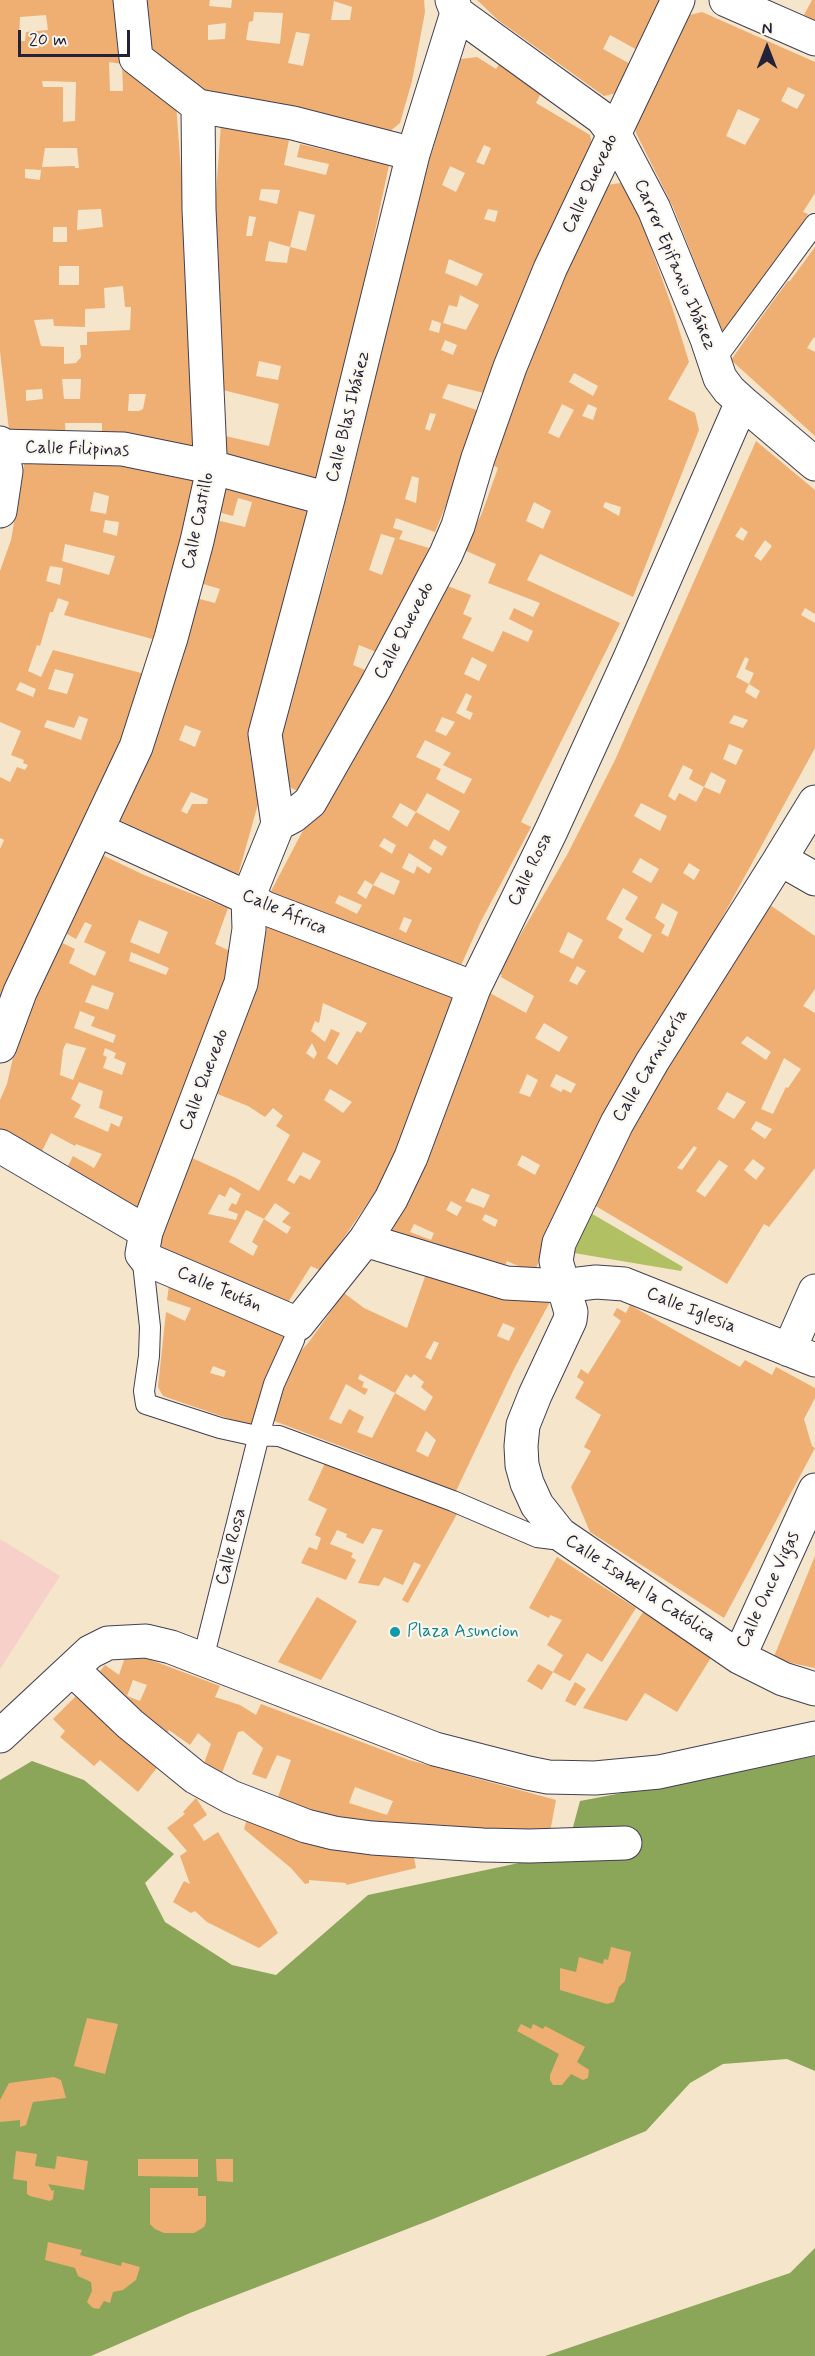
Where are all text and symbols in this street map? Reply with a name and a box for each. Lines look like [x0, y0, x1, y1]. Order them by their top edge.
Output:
scale bar [21, 18, 134, 56]
north arrow [737, 18, 797, 78]
text: N [762, 19, 772, 40]
text: 20 m [29, 28, 67, 52]
street label: Calle Quevedo [559, 131, 623, 237]
street label: Carrer Epifanio Ibáñez [628, 176, 720, 354]
street label: Calle Blas Ibáñez [322, 349, 376, 485]
street label: Calle Filipinas [24, 437, 130, 463]
street label: Calle Castillo [178, 471, 220, 571]
street label: Calle Quevedo [370, 579, 440, 683]
street label: Calle Rosa [504, 830, 558, 910]
street label: Calle África [238, 885, 330, 941]
street label: Calle Carnicería [609, 1005, 693, 1127]
street label: Calle Quevedo [176, 1026, 234, 1134]
street label: Calle Teután [173, 1262, 265, 1318]
street label: Calle Iglesia [643, 1283, 739, 1339]
street label: Calle Rosa [212, 1506, 252, 1588]
street label: Calle Once Vigas [733, 1528, 805, 1652]
street label: Calle Isabel la Católica [560, 1530, 720, 1648]
place label: Plaza Asuncion [407, 1621, 519, 1643]
marker: Plaza Asuncion [388, 1625, 402, 1639]

